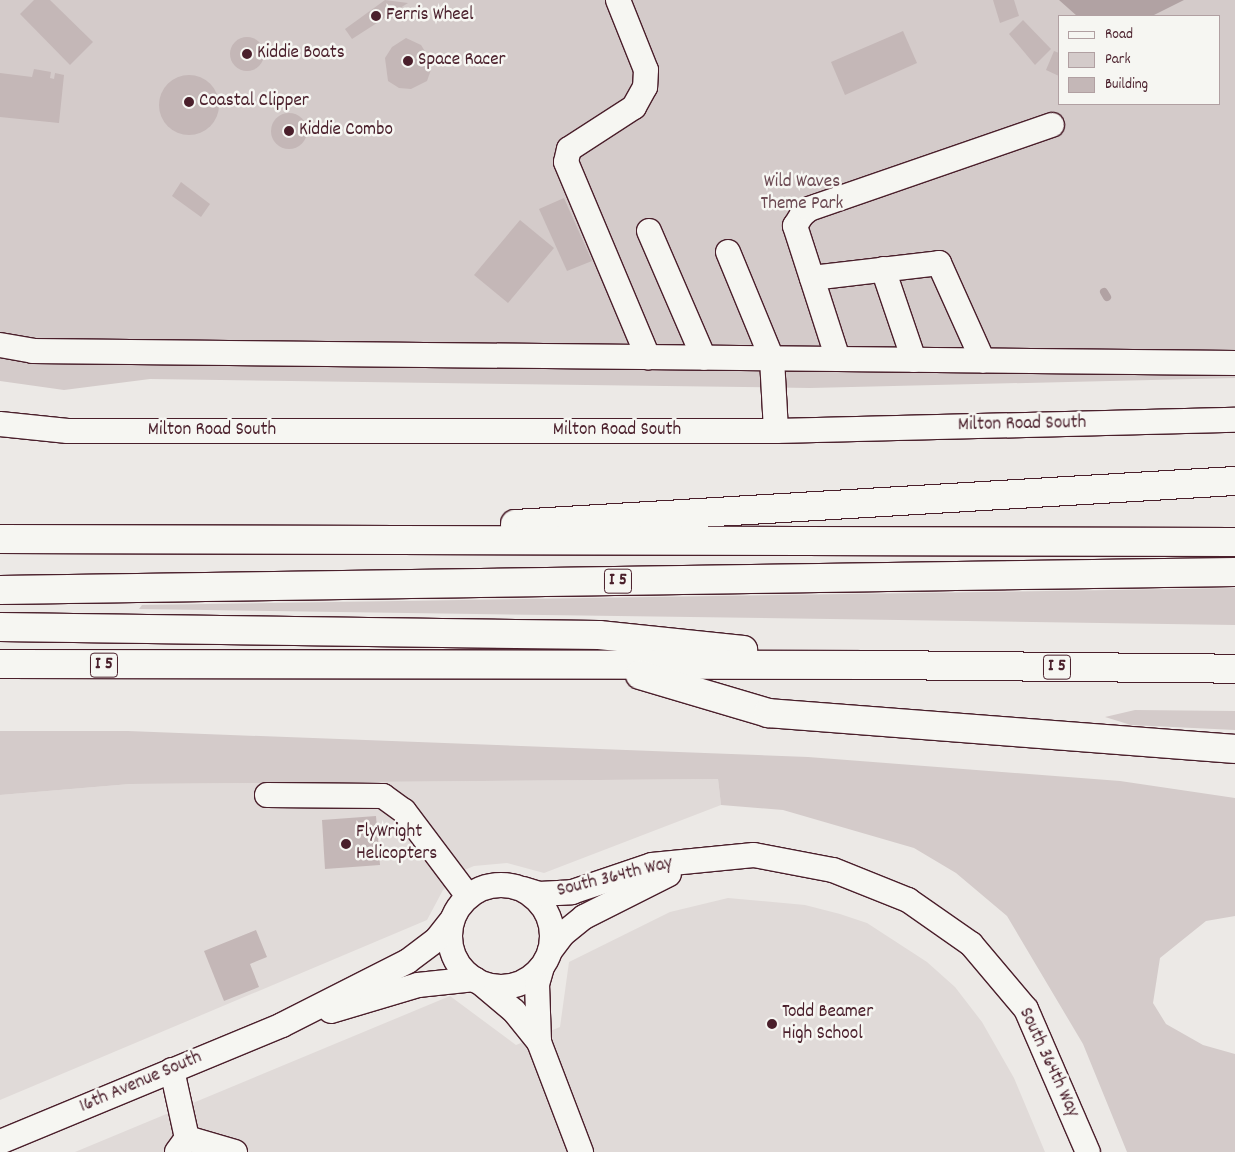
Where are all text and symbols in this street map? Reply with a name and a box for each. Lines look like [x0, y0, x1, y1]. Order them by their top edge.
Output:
place label: Ferris Wheel [386, 5, 474, 27]
marker: Ferris Wheel [370, 10, 382, 22]
legend [1058, 15, 1220, 105]
text: Road [1105, 24, 1133, 46]
place label: Kiddie Boats [257, 43, 345, 65]
marker: Kiddie Boats [241, 48, 253, 60]
text: Park [1105, 49, 1131, 71]
place label: Space Racer [418, 50, 506, 72]
marker: Space Racer [402, 55, 414, 67]
text: Building [1105, 74, 1148, 96]
place label: Coastal Clipper [199, 91, 309, 113]
marker: Coastal Clipper [183, 96, 195, 108]
place label: Kiddie Combo [299, 120, 393, 142]
marker: Kiddie Combo [283, 125, 295, 137]
park label: Wild Waves Theme Park [761, 172, 843, 216]
street label: Milton Road South [958, 412, 1086, 438]
street label: Milton Road South [148, 420, 276, 442]
street label: Milton Road South [553, 420, 681, 442]
road number: I 5 [603, 566, 633, 596]
road number: I 5 [89, 650, 119, 680]
road number: I 5 [1042, 652, 1072, 682]
place label: FlyWright Helicopters [356, 822, 437, 866]
marker: FlyWright Helicopters [340, 838, 352, 850]
street label: South 364th Way [555, 853, 675, 903]
place label: Todd Beamer High School [782, 1002, 873, 1046]
street label: South 364th Way [1013, 1005, 1083, 1121]
marker: Todd Beamer High School [766, 1018, 778, 1030]
street label: 16th Avenue South [76, 1047, 206, 1119]

